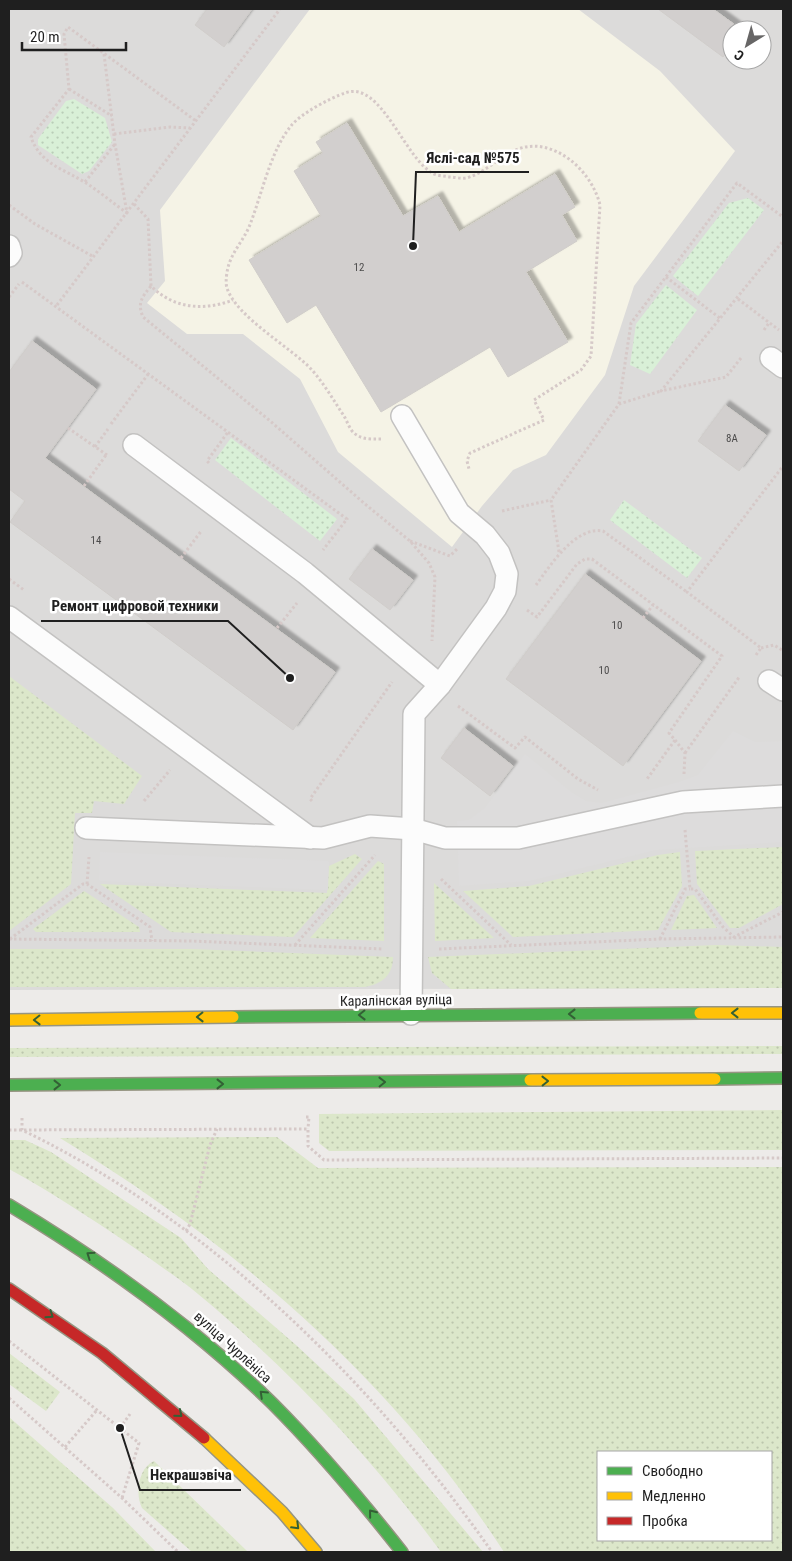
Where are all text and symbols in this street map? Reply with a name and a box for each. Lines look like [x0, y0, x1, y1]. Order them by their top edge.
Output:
scale bar [22, 20, 126, 52]
north arrow [722, 20, 772, 70]
text: 20 m [30, 28, 60, 46]
text: С [731, 47, 747, 64]
callout: Яслі-сад №575 [416, 142, 529, 172]
text: Яслі-сад №575 [425, 149, 520, 167]
house number: 12 [354, 261, 364, 274]
house number: 8А [726, 432, 739, 445]
house number: 14 [91, 534, 102, 547]
callout: Ремонт цифровой техники [41, 591, 228, 621]
text: Ремонт цифровой техники [51, 597, 219, 615]
house number: 10 [612, 619, 622, 632]
house number: 10 [599, 664, 609, 677]
street label: Каралінская вуліца [340, 991, 452, 1009]
one-way arrow [730, 1008, 738, 1018]
one-way arrow [568, 1009, 576, 1019]
one-way arrow [358, 1010, 366, 1020]
one-way arrow [195, 1012, 203, 1023]
one-way arrow [33, 1015, 40, 1025]
one-way arrow [542, 1076, 549, 1086]
one-way arrow [379, 1077, 387, 1088]
one-way arrow [216, 1079, 224, 1089]
one-way arrow [54, 1080, 62, 1090]
one-way arrow [86, 1252, 96, 1261]
street label: вуліца Чурлёніса [191, 1308, 275, 1386]
one-way arrow [44, 1309, 53, 1318]
one-way arrow [259, 1391, 268, 1400]
one-way arrow [173, 1408, 182, 1417]
legend [597, 1451, 772, 1541]
callout: Некрашэвіча [140, 1460, 241, 1490]
text: Свободно [642, 1462, 703, 1480]
text: Некрашэвіча [150, 1466, 232, 1484]
text: Медленно [642, 1487, 706, 1505]
one-way arrow [369, 1510, 378, 1519]
text: Пробка [642, 1512, 688, 1530]
one-way arrow [290, 1520, 299, 1529]

